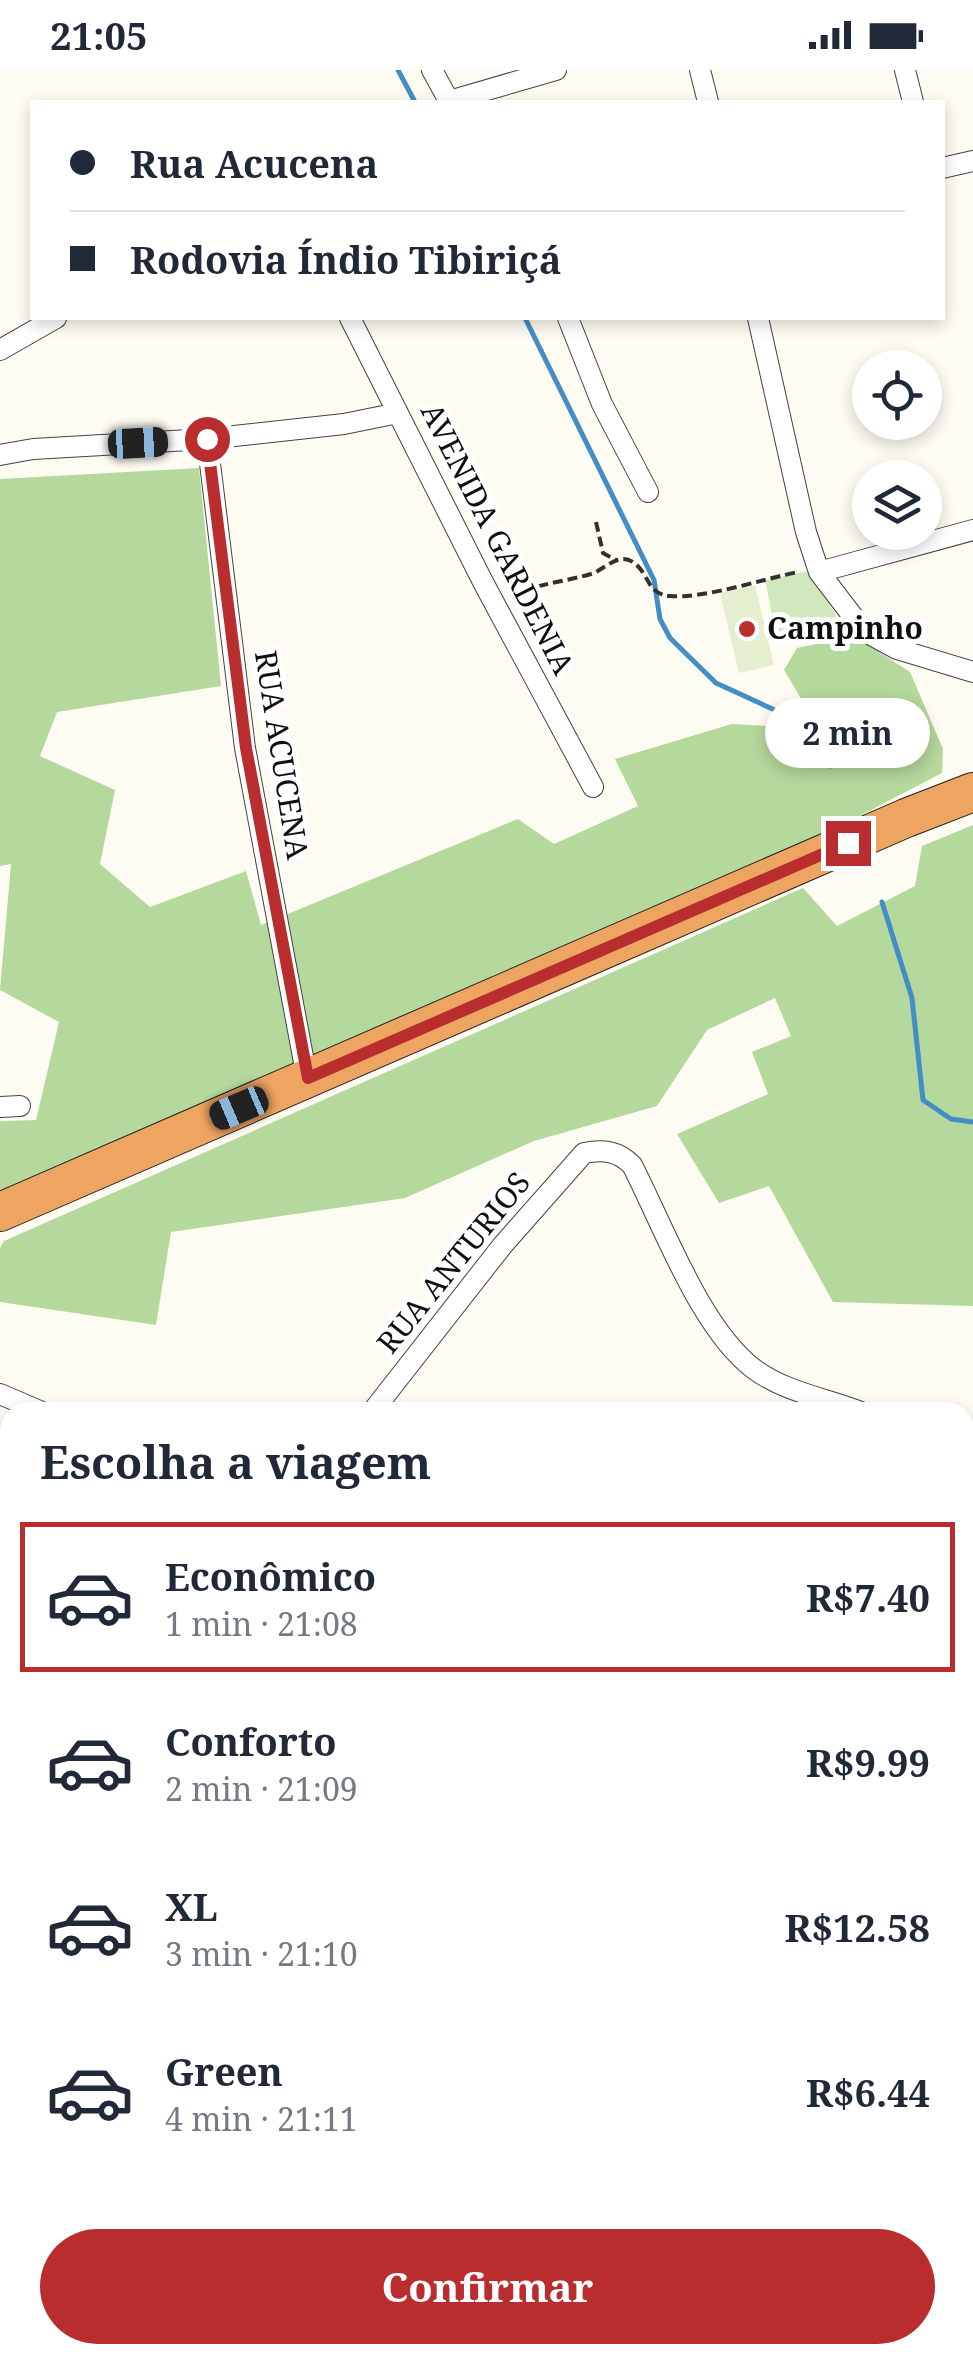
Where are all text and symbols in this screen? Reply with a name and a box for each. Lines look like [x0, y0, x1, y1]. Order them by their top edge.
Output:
text: 21:05 [50, 9, 147, 61]
text: Rua Acucena [130, 137, 378, 189]
text: Rodovia Índio Tibiriçá [130, 233, 562, 285]
map controls [852, 350, 942, 550]
button: locate [852, 350, 942, 440]
street label: AVENIDA GARDENIA [412, 396, 585, 682]
route start [185, 417, 230, 462]
car [107, 426, 169, 460]
button: layers [852, 460, 942, 550]
place label: Campinho [767, 607, 923, 648]
marker: Campinho [736, 618, 758, 640]
street label: RUA ACUCENA [246, 647, 319, 863]
callout: 2 min [766, 698, 930, 768]
text: 2 min [802, 711, 893, 754]
route end [826, 821, 871, 866]
car [206, 1082, 272, 1134]
street label: RUA ANTURIOS [367, 1163, 539, 1361]
text: Escolha a viagem [40, 1431, 431, 1492]
text: Econômico [165, 1550, 376, 1602]
icon: car [45, 1552, 135, 1642]
text: R$7.40 [806, 1571, 930, 1623]
text: 1 min · 21:08 [165, 1602, 358, 1645]
text: Conforto [165, 1715, 337, 1767]
icon: car [45, 1717, 135, 1807]
text: R$9.99 [806, 1736, 930, 1788]
text: 2 min · 21:09 [165, 1767, 358, 1810]
text: XL [165, 1880, 218, 1932]
icon: car [45, 1882, 135, 1972]
text: R$12.58 [784, 1901, 930, 1953]
text: 3 min · 21:10 [165, 1932, 358, 1975]
text: Green [165, 2045, 283, 2097]
icon: car [45, 2047, 135, 2137]
text: R$6.44 [806, 2066, 930, 2118]
text: 4 min · 21:11 [165, 2097, 358, 2140]
button: Confirmar [40, 2229, 935, 2344]

